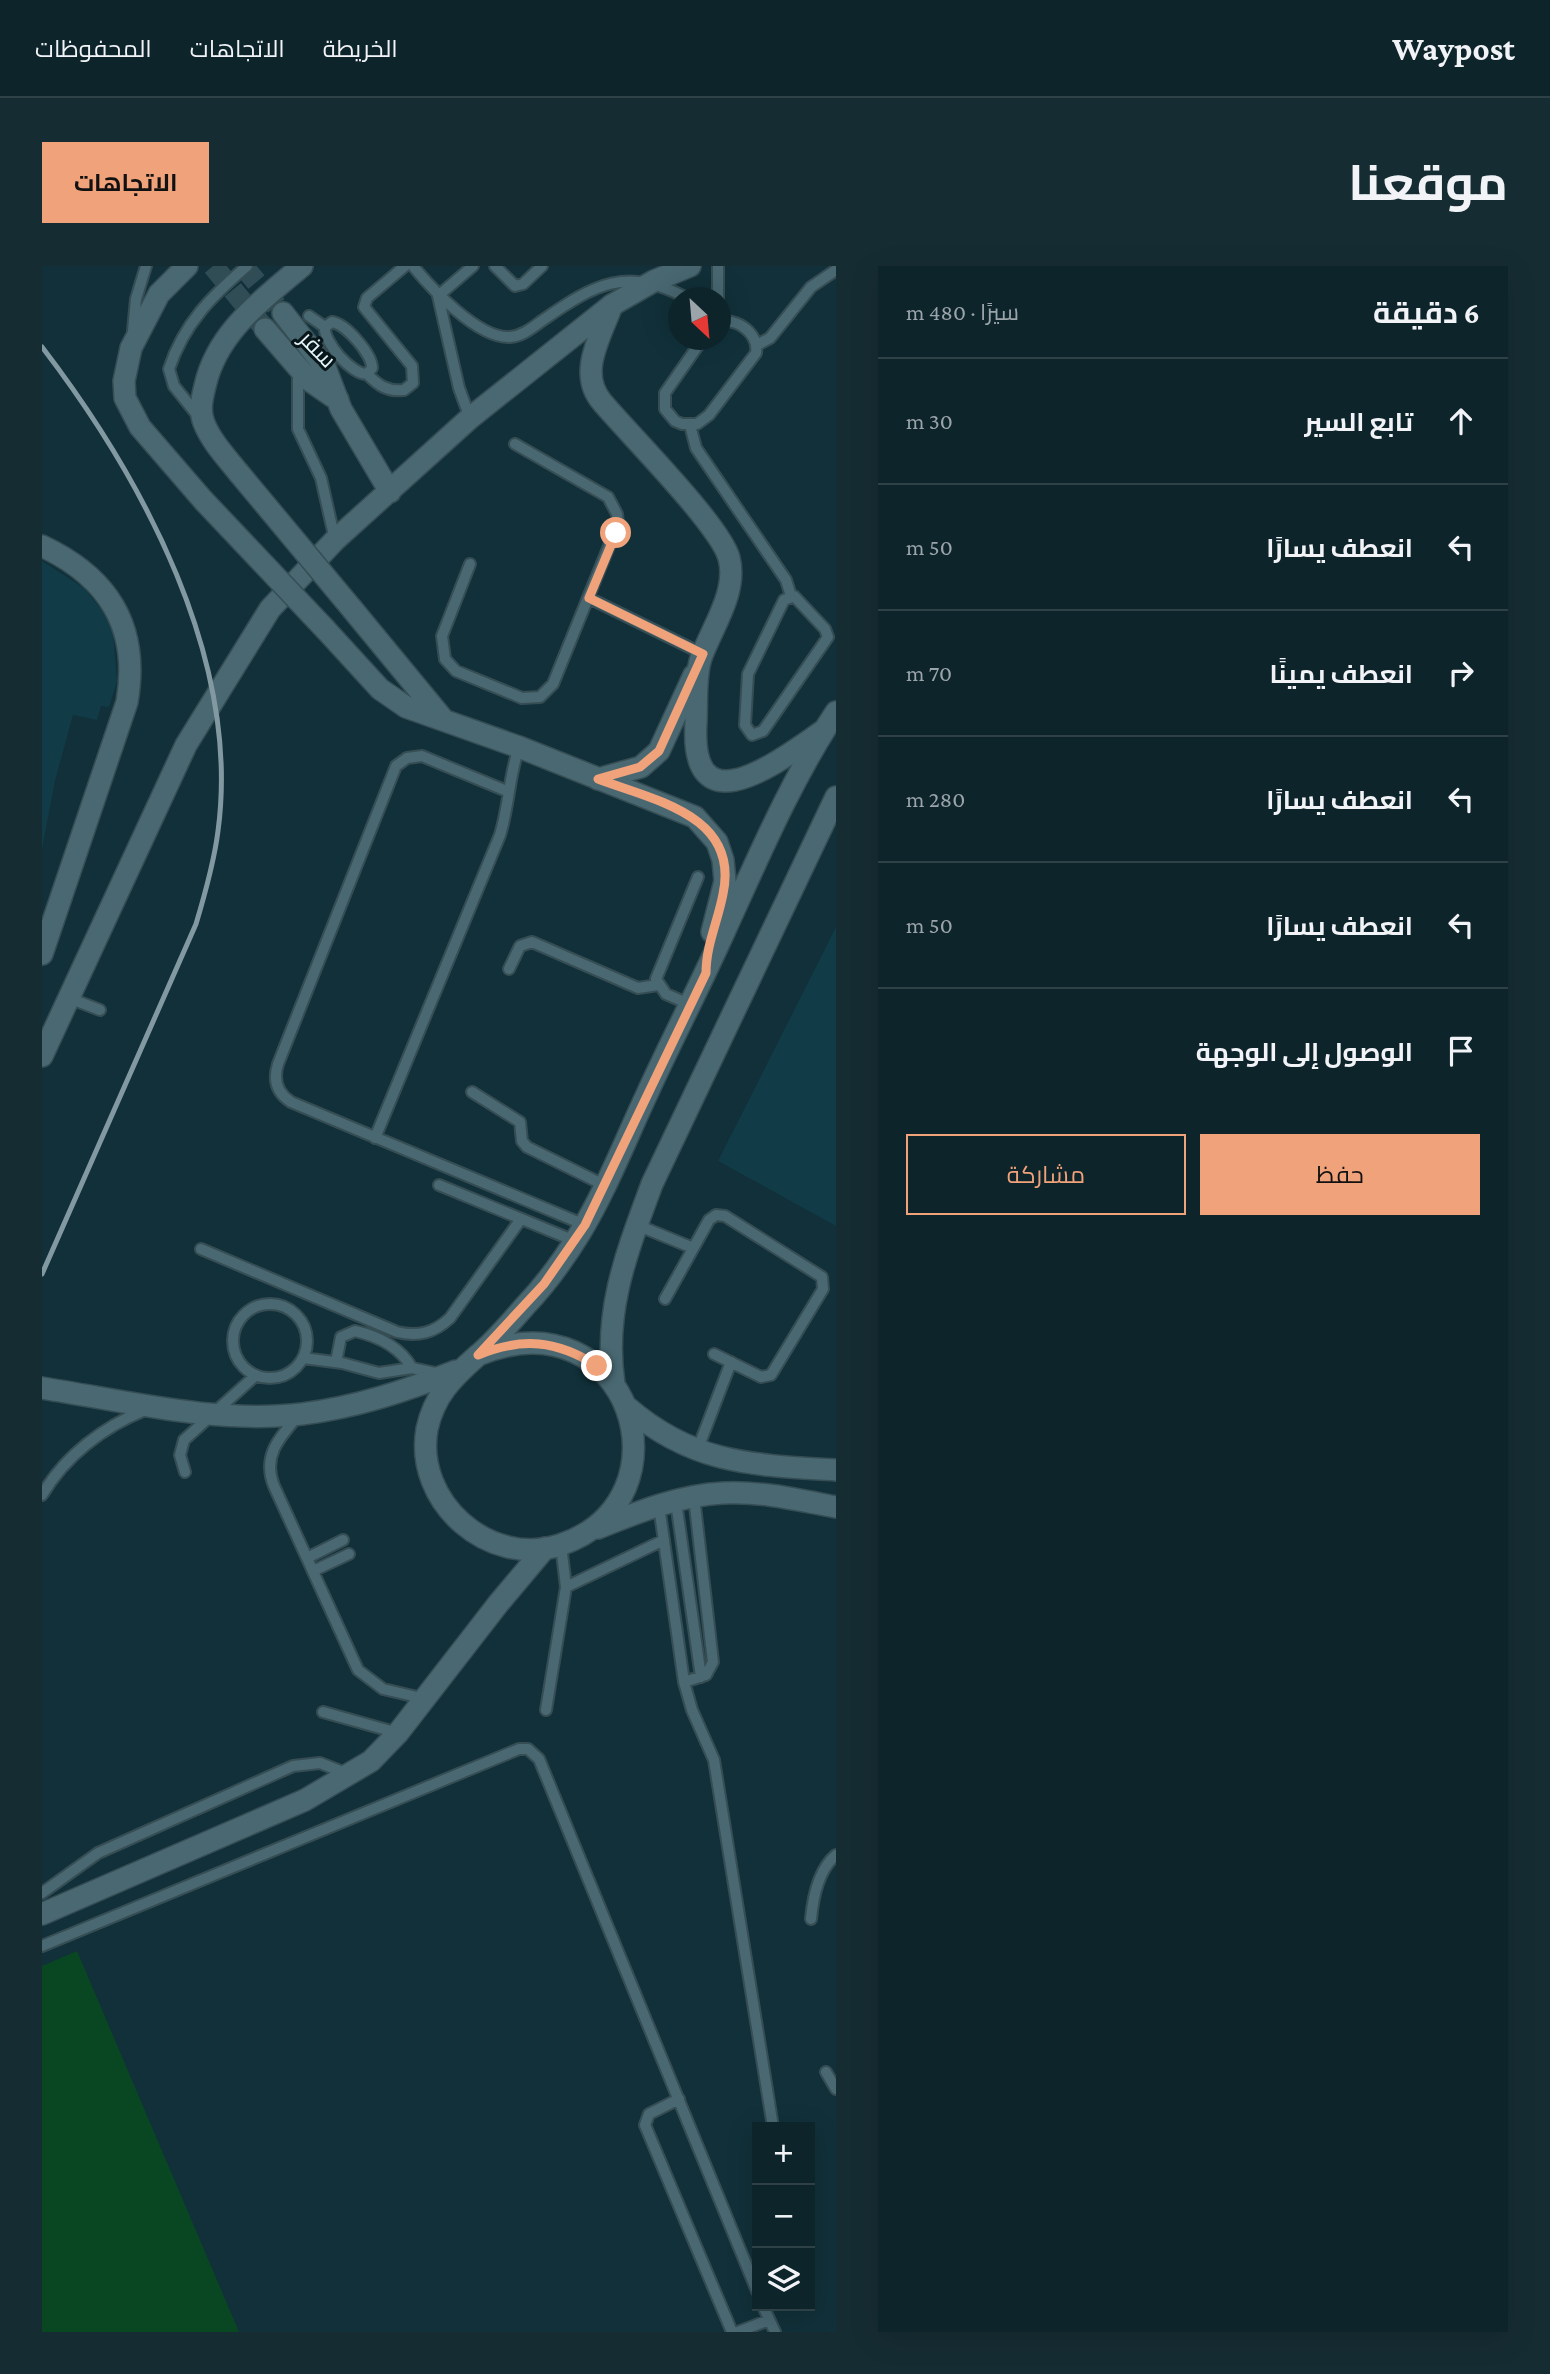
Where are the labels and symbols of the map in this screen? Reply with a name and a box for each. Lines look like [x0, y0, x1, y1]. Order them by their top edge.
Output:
north arrow [668, 287, 731, 350]
street label: سفر [293, 324, 341, 373]
route start [600, 517, 631, 548]
route end [581, 1350, 612, 1381]

